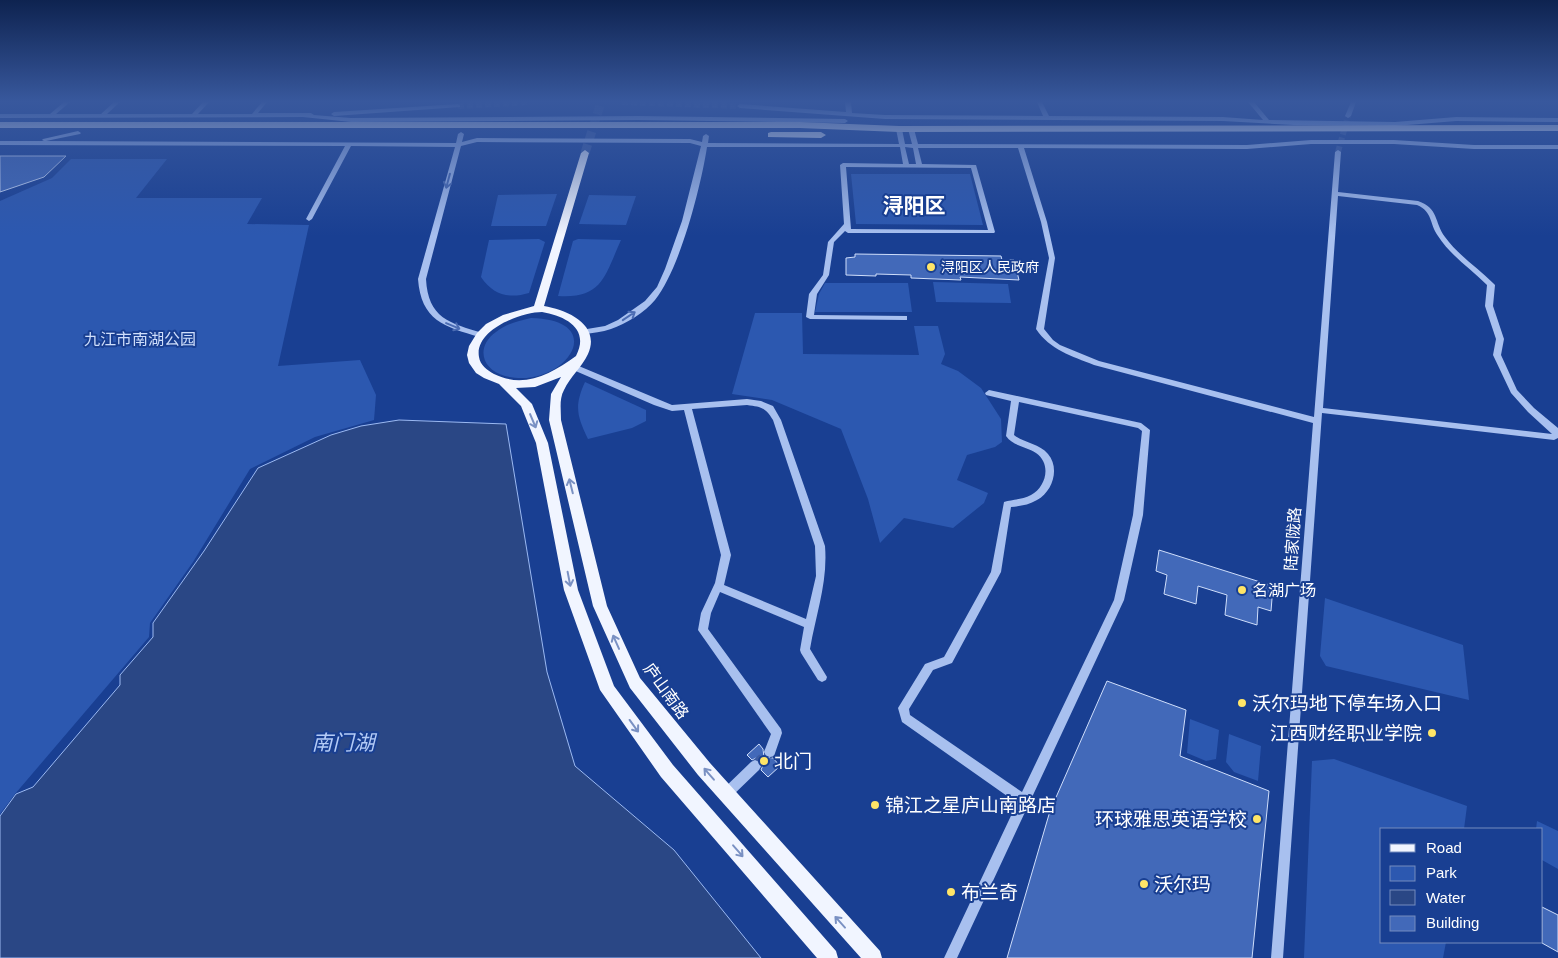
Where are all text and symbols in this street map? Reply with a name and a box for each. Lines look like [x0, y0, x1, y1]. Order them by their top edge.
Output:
one-way arrow [443, 172, 452, 188]
district label: 浔阳区 [883, 194, 946, 217]
place label: 浔阳区人民政府 [941, 259, 1039, 275]
marker: 浔阳区人民政府 [925, 261, 937, 273]
one-way arrow [622, 311, 636, 321]
one-way arrow [445, 321, 460, 331]
park label: 九江市南湖公园 [84, 331, 196, 348]
one-way arrow [528, 413, 538, 428]
one-way arrow [566, 479, 575, 495]
street label: 陆家陇路 [1282, 506, 1304, 572]
one-way arrow [565, 571, 574, 587]
place label: 名湖广场 [1252, 582, 1316, 599]
marker: 名湖广场 [1236, 584, 1248, 596]
one-way arrow [611, 635, 621, 650]
street label: 庐山南路 [640, 660, 692, 722]
place label: 沃尔玛地下停车场入口 [1252, 693, 1442, 714]
marker: 沃尔玛地下停车场入口 [1236, 697, 1248, 709]
one-way arrow [629, 719, 639, 733]
place label: 江西财经职业学院 [1270, 723, 1422, 744]
marker: 江西财经职业学院 [1426, 727, 1438, 739]
water label: 南门湖 [312, 731, 377, 754]
place label: 北门 [774, 751, 812, 772]
marker: 北门 [758, 755, 770, 767]
one-way arrow [703, 768, 715, 781]
place label: 锦江之星庐山南路店 [885, 795, 1056, 816]
marker: 锦江之星庐山南路店 [869, 799, 881, 811]
place label: 环球雅思英语学校 [1095, 809, 1247, 830]
marker: 环球雅思英语学校 [1251, 813, 1263, 825]
legend [1380, 828, 1543, 943]
text: Road [1426, 839, 1462, 856]
one-way arrow [732, 845, 743, 858]
text: Park [1426, 864, 1457, 881]
place label: 沃尔玛 [1154, 874, 1211, 895]
marker: 沃尔玛 [1138, 878, 1150, 890]
place label: 布兰奇 [961, 882, 1018, 903]
marker: 布兰奇 [945, 886, 957, 898]
text: Water [1426, 889, 1465, 906]
text: Building [1426, 914, 1479, 931]
one-way arrow [834, 915, 846, 928]

